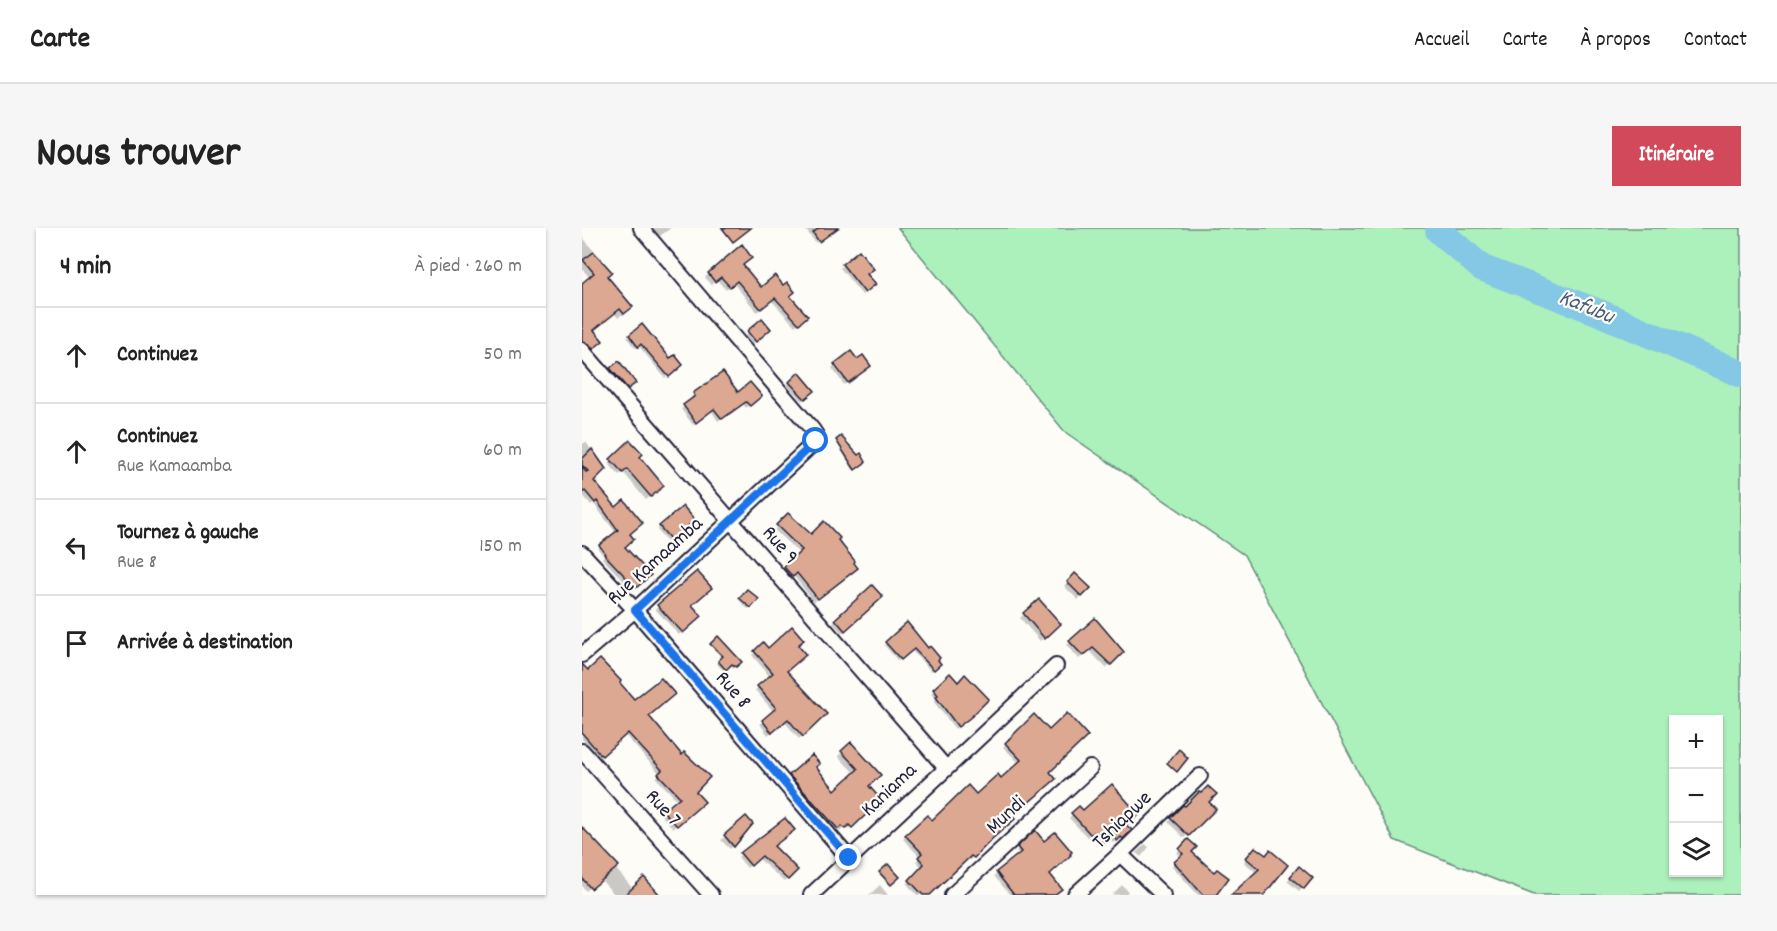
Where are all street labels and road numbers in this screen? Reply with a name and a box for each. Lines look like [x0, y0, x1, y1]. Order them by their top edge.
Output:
street label: Rue Kamaamba [601, 510, 712, 613]
street label: Rue 9 [754, 520, 804, 572]
street label: Rue 8 [707, 665, 757, 717]
street label: Kaniama [855, 756, 926, 825]
street label: Rue 7 [637, 784, 687, 834]
street label: Tshiapwe [1086, 785, 1160, 857]
street label: Mundi [980, 790, 1034, 842]

